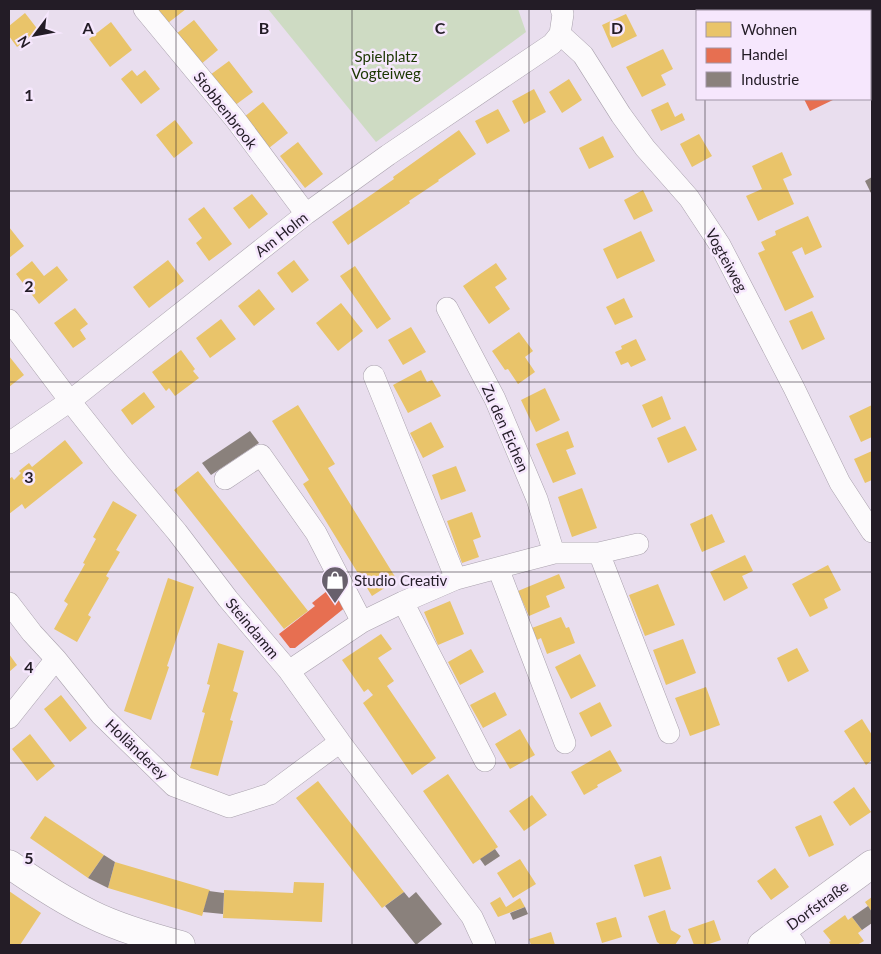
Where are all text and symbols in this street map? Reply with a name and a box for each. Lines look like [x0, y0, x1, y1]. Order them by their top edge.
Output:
north arrow [10, 10, 60, 60]
legend [696, 10, 871, 100]
text: A [81, 18, 94, 37]
text: B [259, 18, 269, 37]
text: C [435, 18, 446, 37]
text: D [611, 18, 623, 37]
text: Wohnen [741, 20, 797, 38]
text: N [13, 33, 34, 51]
text: Handel [741, 45, 788, 63]
park label: Spielplatz Vogteiweg [351, 47, 421, 82]
street label: Stobbenbrook [190, 68, 262, 152]
text: Industrie [741, 70, 799, 88]
text: 1 [24, 85, 34, 104]
street label: Am Holm [251, 208, 311, 260]
street label: Vogteiweg [702, 225, 752, 295]
text: 2 [24, 276, 34, 295]
street label: Zu den Eichen [479, 382, 533, 474]
text: 3 [24, 467, 34, 486]
shop icon: Studio Creativ [320, 565, 350, 604]
place label: Studio Creativ [354, 571, 448, 589]
street label: Steindamm [222, 594, 284, 662]
text: 4 [24, 657, 34, 676]
street label: Holländerey [102, 715, 172, 783]
text: 5 [24, 848, 34, 867]
street label: Dorfstraße [783, 877, 851, 933]

